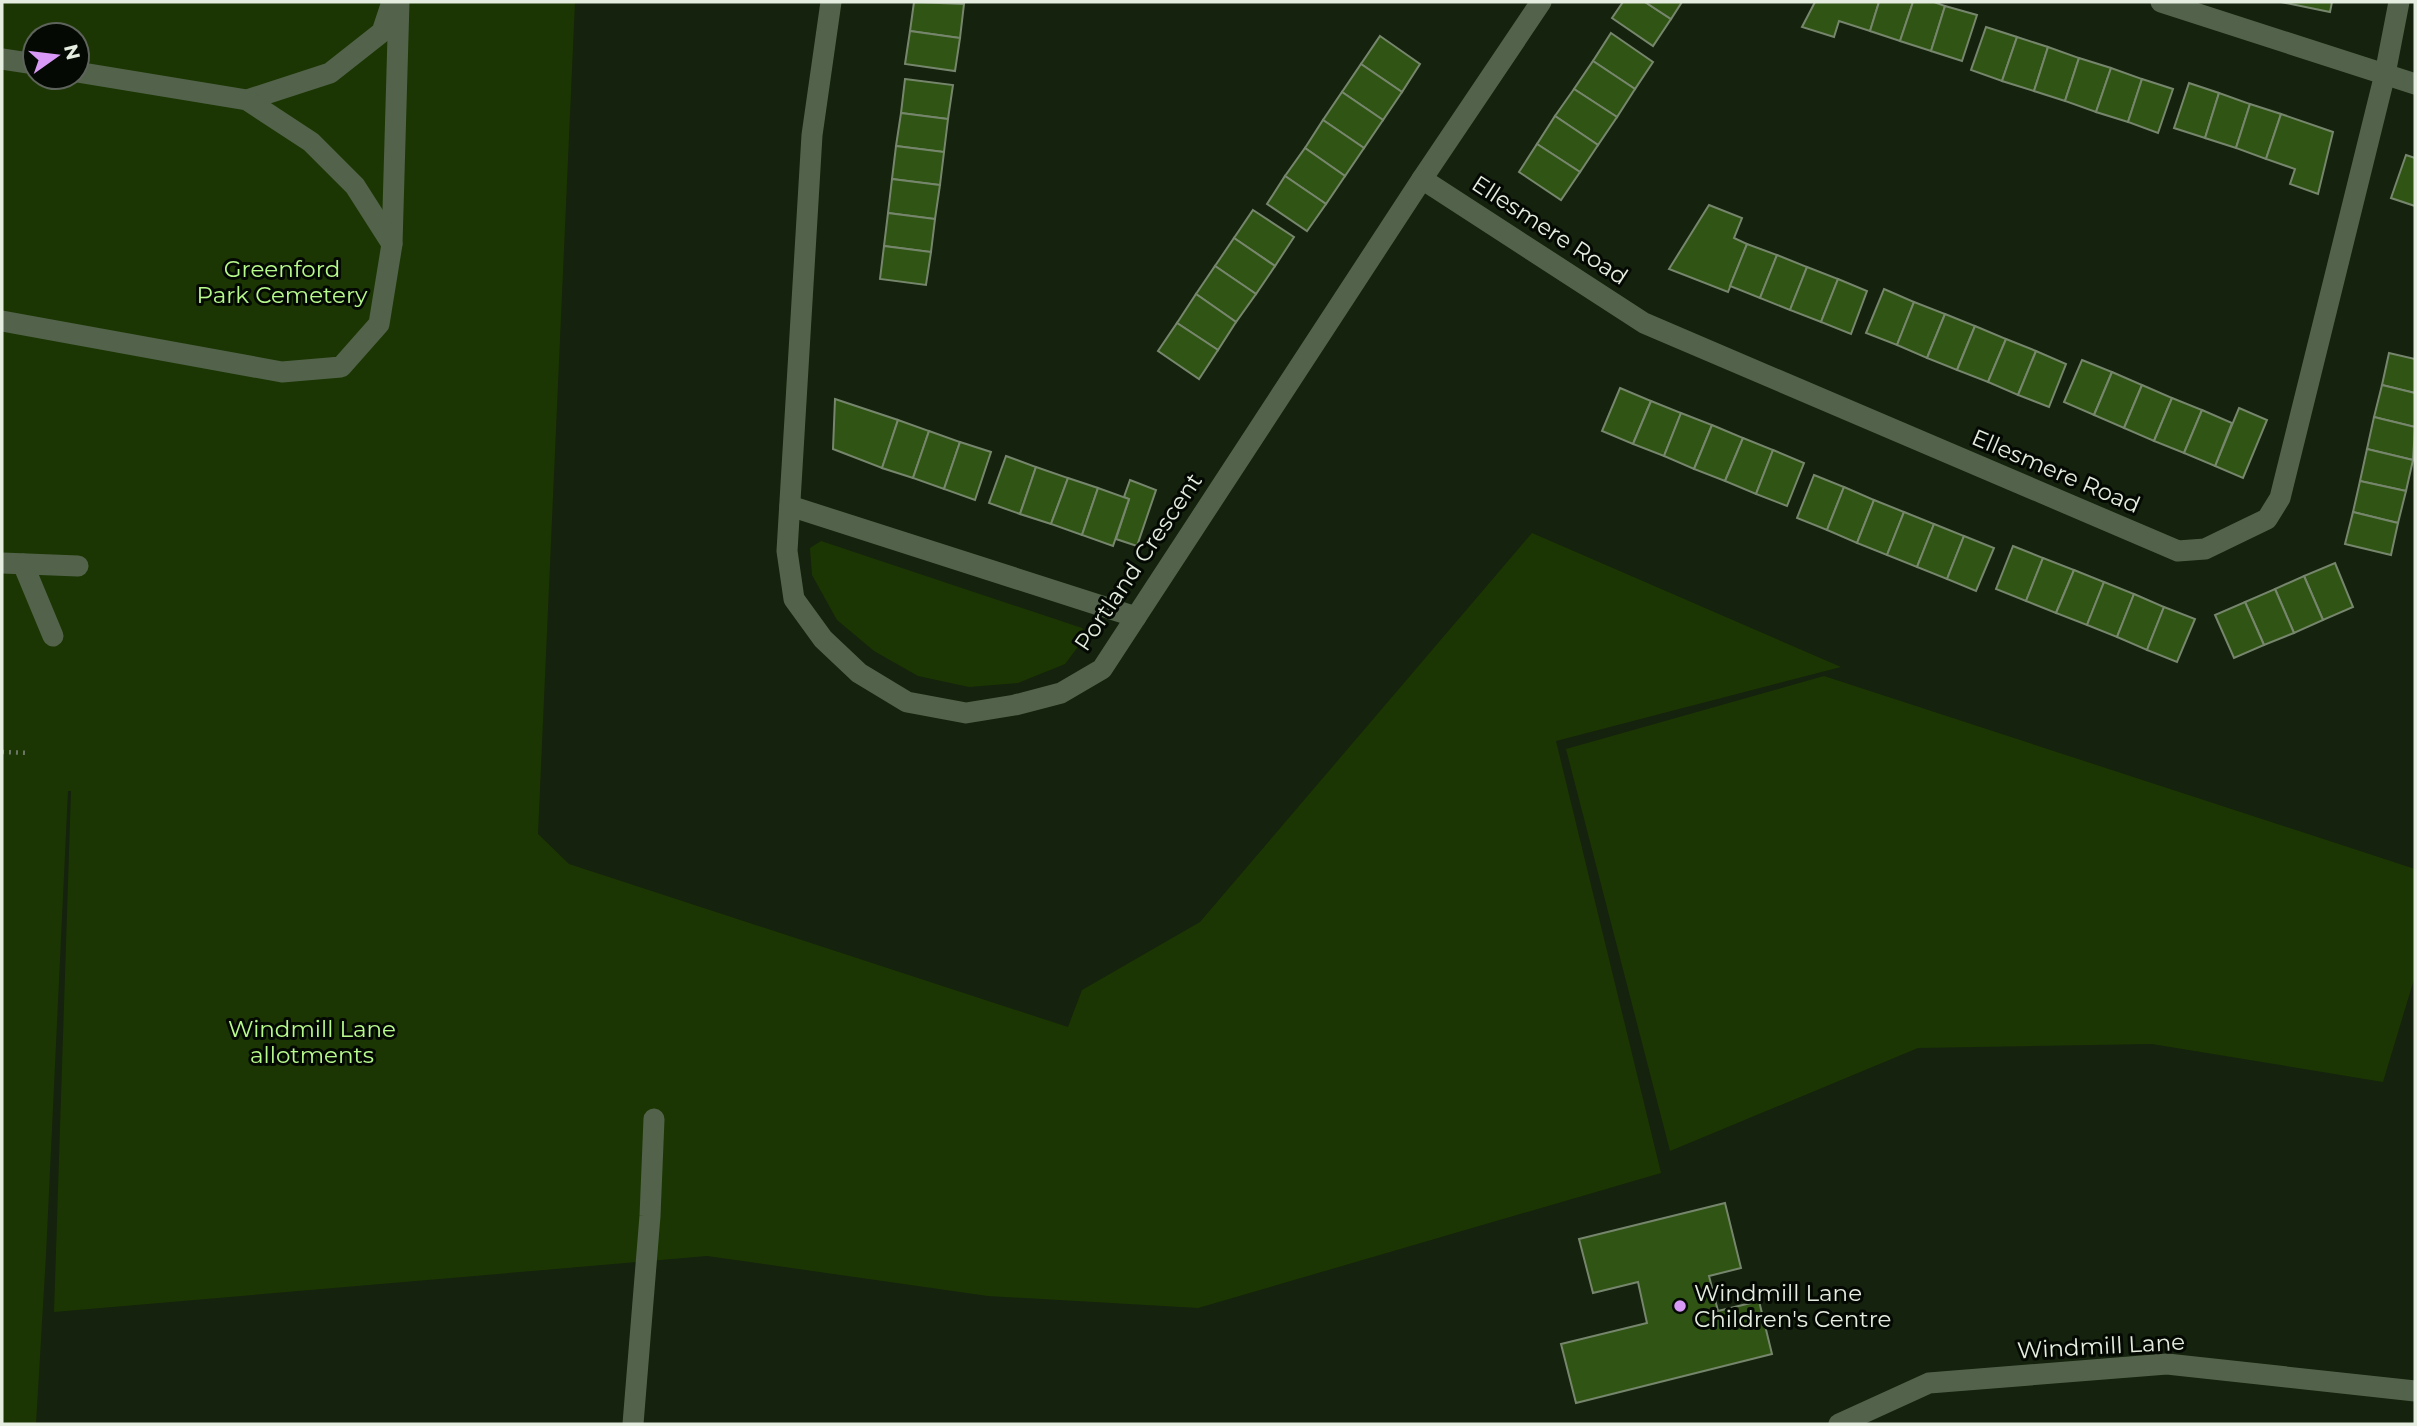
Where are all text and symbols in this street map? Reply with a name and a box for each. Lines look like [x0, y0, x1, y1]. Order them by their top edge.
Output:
north arrow [21, 21, 91, 91]
text: N [59, 42, 85, 62]
street label: Ellesmere Road [1467, 169, 1633, 291]
park label: Greenford Park Cemetery [197, 255, 368, 309]
street label: Ellesmere Road [1968, 423, 2144, 519]
street label: Portland Crescent [1068, 468, 1208, 656]
park label: Windmill Lane allotments [228, 1015, 396, 1069]
place label: Windmill Lane Children's Centre [1694, 1279, 1891, 1333]
marker: Windmill Lane Children's Centre [1672, 1298, 1688, 1314]
street label: Windmill Lane [2016, 1328, 2186, 1364]

